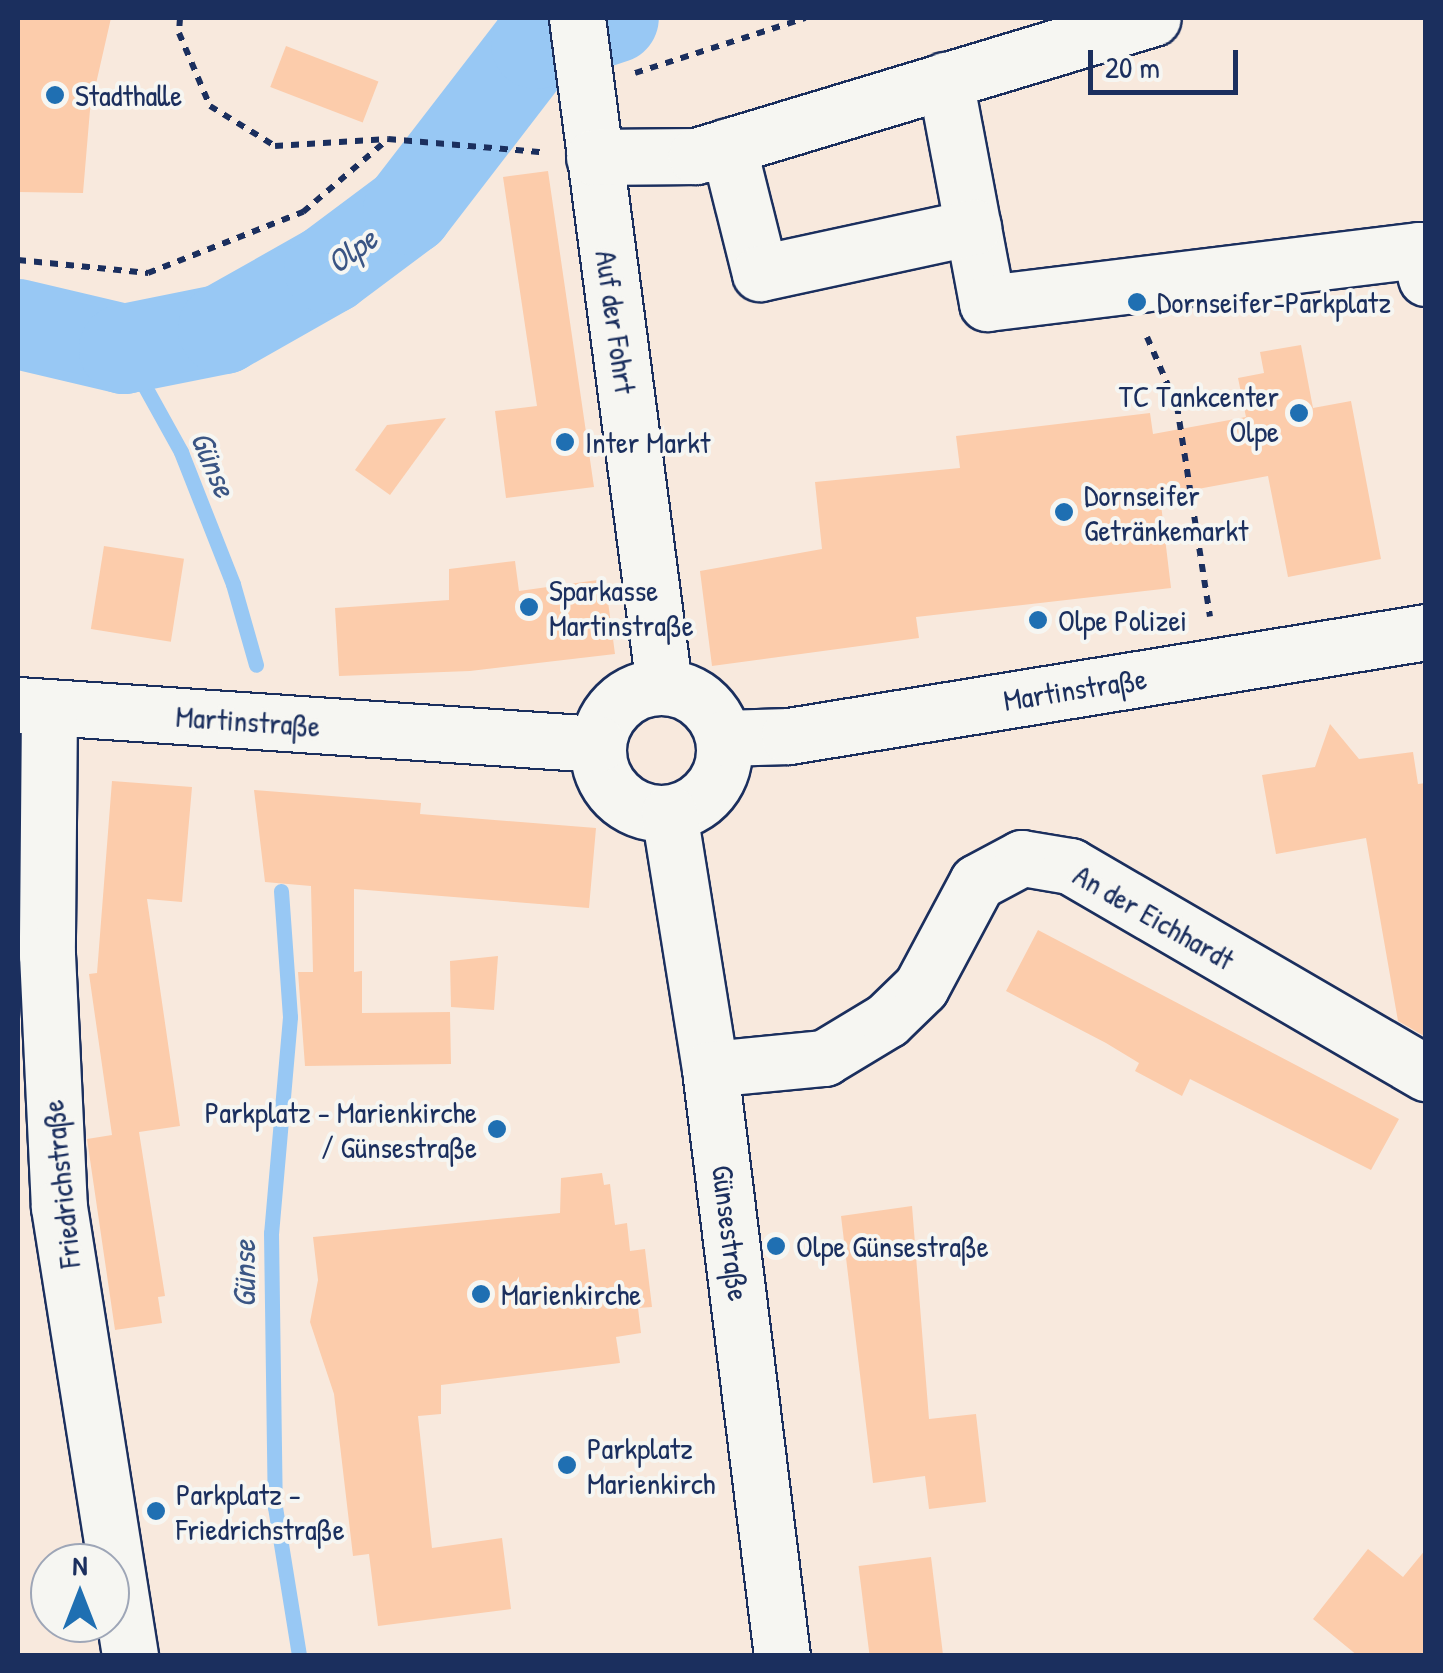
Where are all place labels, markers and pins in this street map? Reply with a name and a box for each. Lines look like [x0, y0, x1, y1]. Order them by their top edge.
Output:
place label: Stadthalle [75, 77, 182, 113]
marker: Stadthalle [44, 84, 66, 106]
place label: Dornseifer-Parkplatz [1157, 284, 1391, 320]
marker: Dornseifer-Parkplatz [1126, 291, 1148, 313]
place label: TC Tankcenter Olpe [1119, 378, 1279, 448]
marker: TC Tankcenter Olpe [1288, 402, 1310, 424]
place label: Inter Markt [585, 424, 710, 460]
marker: Inter Markt [554, 431, 576, 453]
place label: Dornseifer Getränkemarkt [1084, 477, 1248, 548]
marker: Dornseifer Getränkemarkt [1053, 501, 1075, 523]
place label: Sparkasse Martinstraße [549, 572, 694, 642]
marker: Sparkasse Martinstraße [518, 596, 540, 618]
place label: Olpe Polizei [1058, 602, 1187, 638]
marker: Olpe Polizei [1027, 609, 1049, 631]
place label: Parkplatz - Marienkirche / Günsestraße [205, 1094, 477, 1164]
marker: Parkplatz - Marienkirche / Günsestraße [486, 1118, 508, 1140]
place label: Olpe Günsestraße [796, 1228, 989, 1264]
marker: Olpe Günsestraße [765, 1235, 787, 1257]
place label: Marienkirche [501, 1276, 641, 1312]
marker: Marienkirche [470, 1283, 492, 1305]
place label: Parkplatz Marienkirch [587, 1430, 715, 1500]
marker: Parkplatz Marienkirch [556, 1454, 578, 1476]
place label: Parkplatz - Friedrichstraße [176, 1476, 345, 1546]
marker: Parkplatz - Friedrichstraße [145, 1500, 167, 1522]

